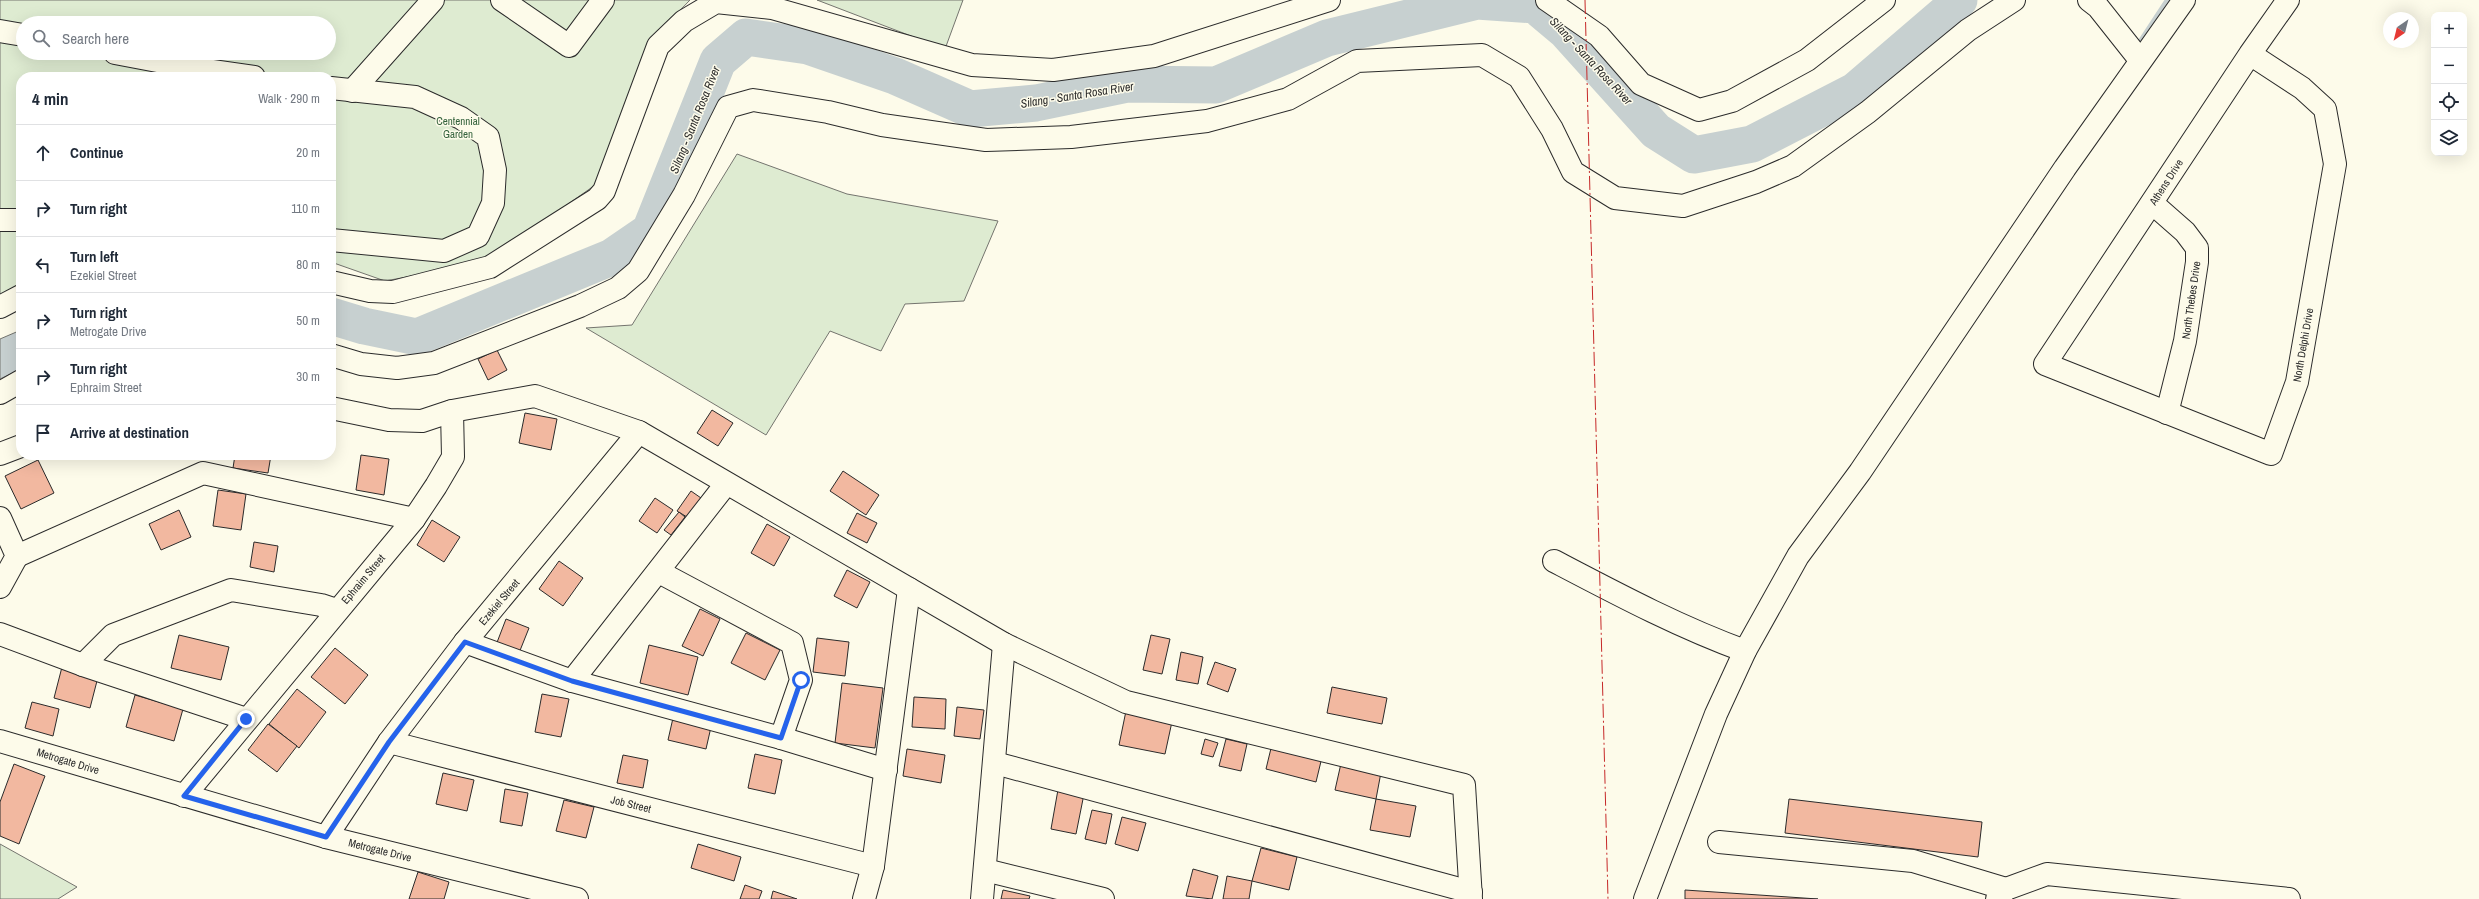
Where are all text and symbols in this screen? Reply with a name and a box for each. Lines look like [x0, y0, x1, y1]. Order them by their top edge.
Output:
north arrow [2383, 12, 2419, 48]
map controls [2431, 12, 2467, 156]
button: + [2431, 12, 2467, 48]
water label: Silang - Santa Rosa River [1546, 14, 1636, 109]
search box [16, 16, 336, 60]
icon: search [30, 27, 52, 49]
text: Search here [62, 28, 129, 49]
button: − [2431, 48, 2467, 84]
water label: Silang - Santa Rosa River [666, 63, 724, 176]
water label: Silang - Santa Rosa River [1019, 78, 1135, 112]
button: locate [2431, 84, 2467, 120]
text: 4 min [32, 87, 68, 110]
text: Walk · 290 m [258, 90, 320, 107]
park label: Centennial Garden [436, 114, 480, 141]
button: layers [2431, 120, 2467, 156]
icon: ahead [32, 142, 54, 164]
text: Continue [70, 142, 123, 163]
text: 20 m [296, 144, 320, 161]
street label: Athens Drive [2145, 156, 2186, 209]
icon: right [32, 198, 54, 220]
text: Turn right [70, 198, 127, 219]
text: 110 m [291, 200, 320, 217]
text: Turn left [70, 246, 118, 267]
icon: left [32, 254, 54, 276]
text: 80 m [296, 256, 320, 273]
street label: North Thebes Drive [2179, 260, 2203, 340]
text: Ezekiel Street [70, 267, 136, 284]
text: Turn right [70, 302, 127, 323]
street label: North Delphi Drive [2290, 307, 2316, 383]
icon: right [32, 310, 54, 332]
text: 50 m [296, 312, 320, 329]
text: Metrogate Drive [70, 323, 146, 340]
text: Turn right [70, 358, 127, 379]
icon: right [32, 366, 54, 388]
text: 30 m [296, 368, 320, 385]
text: Ephraim Street [70, 379, 142, 396]
icon: arrive [32, 422, 54, 444]
text: Arrive at destination [70, 422, 189, 443]
street label: Ephraim Street [338, 551, 388, 607]
street label: Ezekiel Street [476, 576, 523, 628]
route start [792, 671, 810, 689]
route end [237, 710, 255, 728]
street label: Metrogate Drive [35, 745, 101, 777]
street label: Job Street [609, 792, 653, 816]
street label: Metrogate Drive [347, 835, 413, 865]

